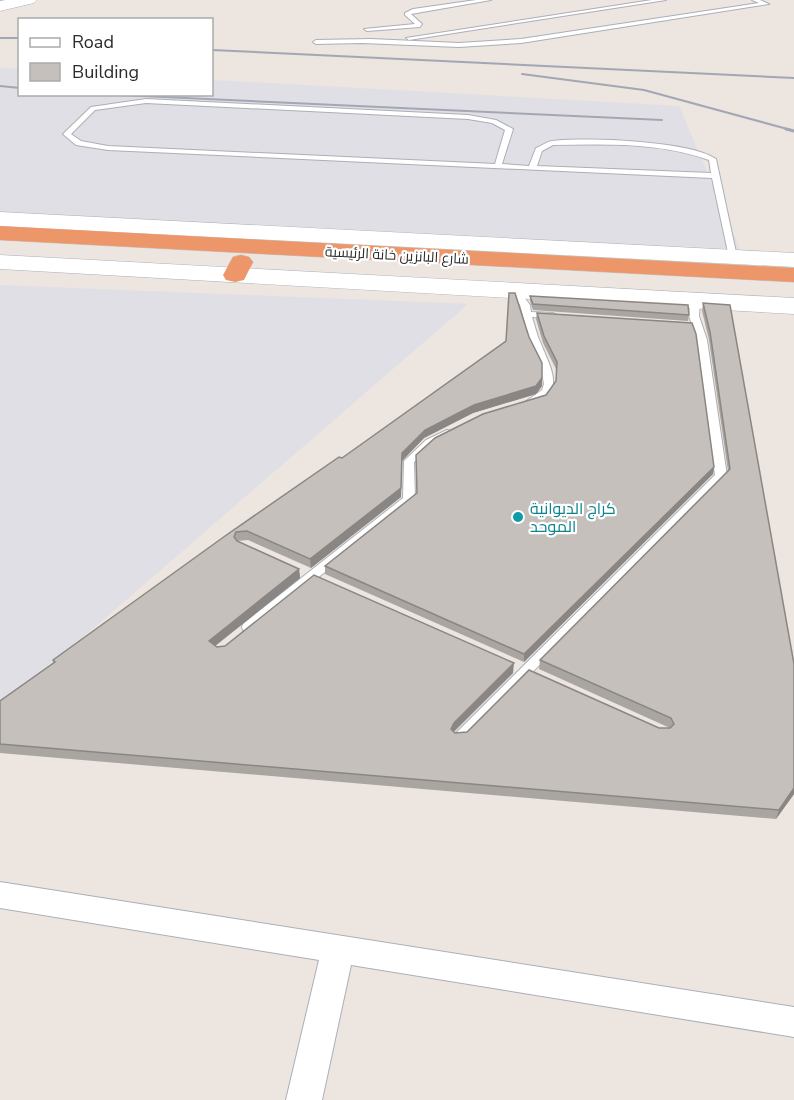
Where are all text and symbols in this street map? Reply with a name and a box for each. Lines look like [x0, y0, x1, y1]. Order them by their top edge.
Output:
legend [18, 18, 213, 96]
text: Road [72, 30, 114, 54]
text: Building [72, 60, 139, 84]
street label: شارع البانزين خانة الرئيسية [325, 242, 469, 269]
place label: كراج الديوانية الموحد [530, 498, 616, 538]
marker: كراج الديوانية الموحد [511, 510, 525, 524]

